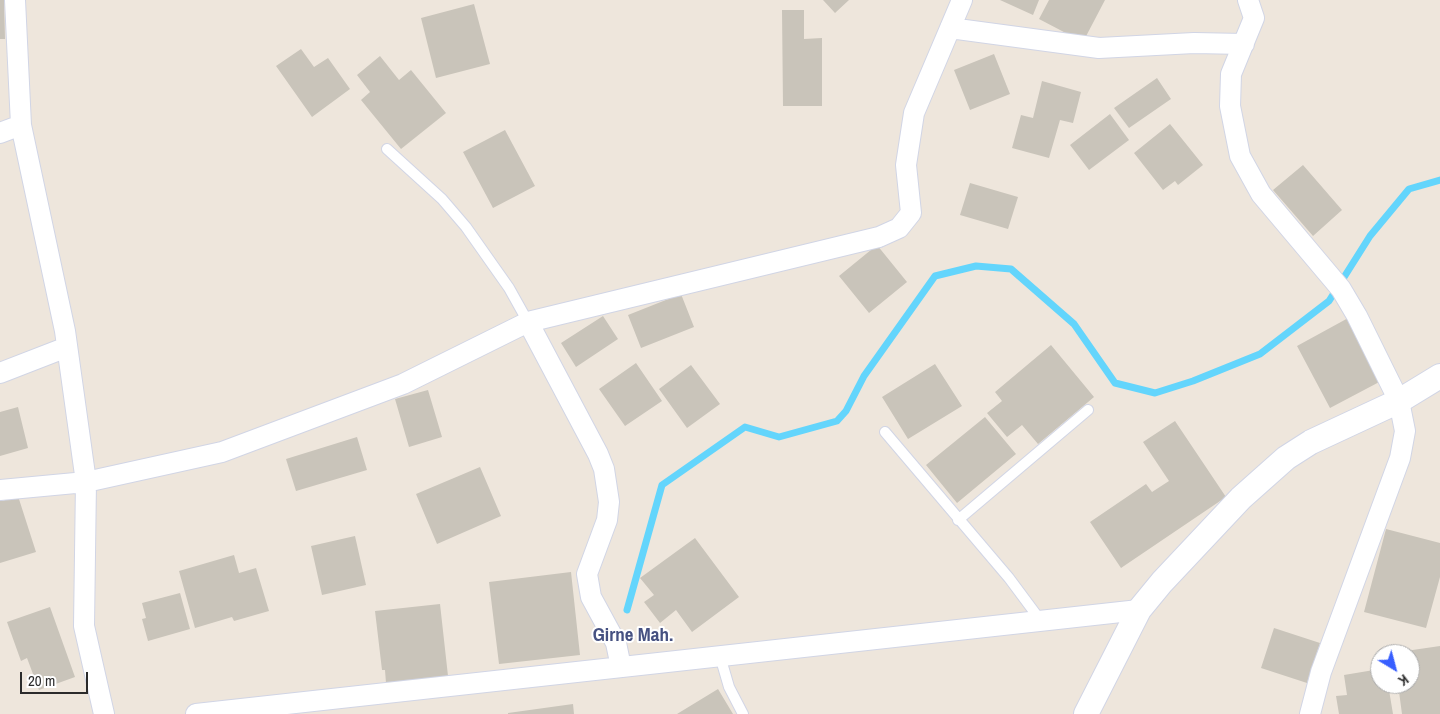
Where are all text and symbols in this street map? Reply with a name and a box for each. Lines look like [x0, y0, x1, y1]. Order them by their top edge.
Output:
district label: Girne Mah. [593, 625, 673, 647]
north arrow [1370, 644, 1420, 694]
scale bar [22, 662, 90, 694]
text: 20 m [28, 670, 55, 691]
text: K [1395, 670, 1412, 690]

